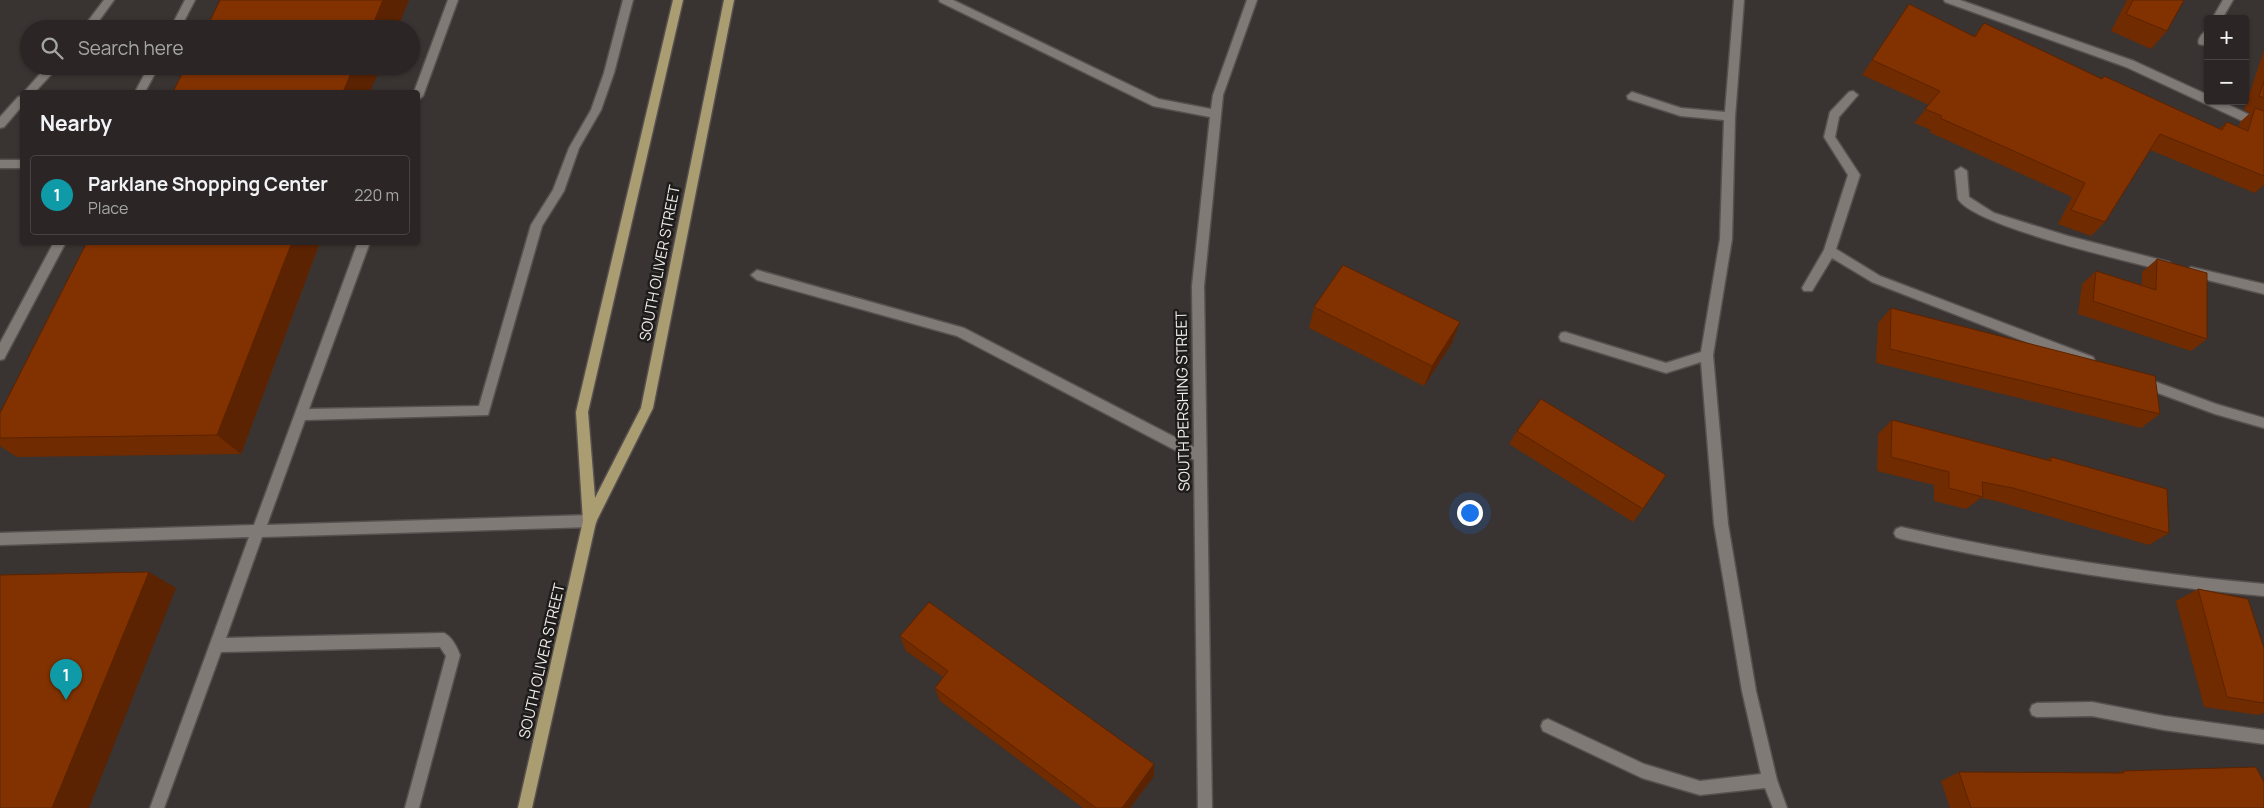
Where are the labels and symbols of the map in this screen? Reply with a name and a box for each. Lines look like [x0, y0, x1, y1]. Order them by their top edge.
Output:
street label: SOUTH OLIVER STREET [634, 183, 685, 343]
street label: SOUTH PERSHING STREET [1170, 311, 1195, 491]
your location [1457, 500, 1483, 526]
street label: SOUTH OLIVER STREET [513, 581, 570, 741]
pin: 1 [50, 659, 82, 700]

